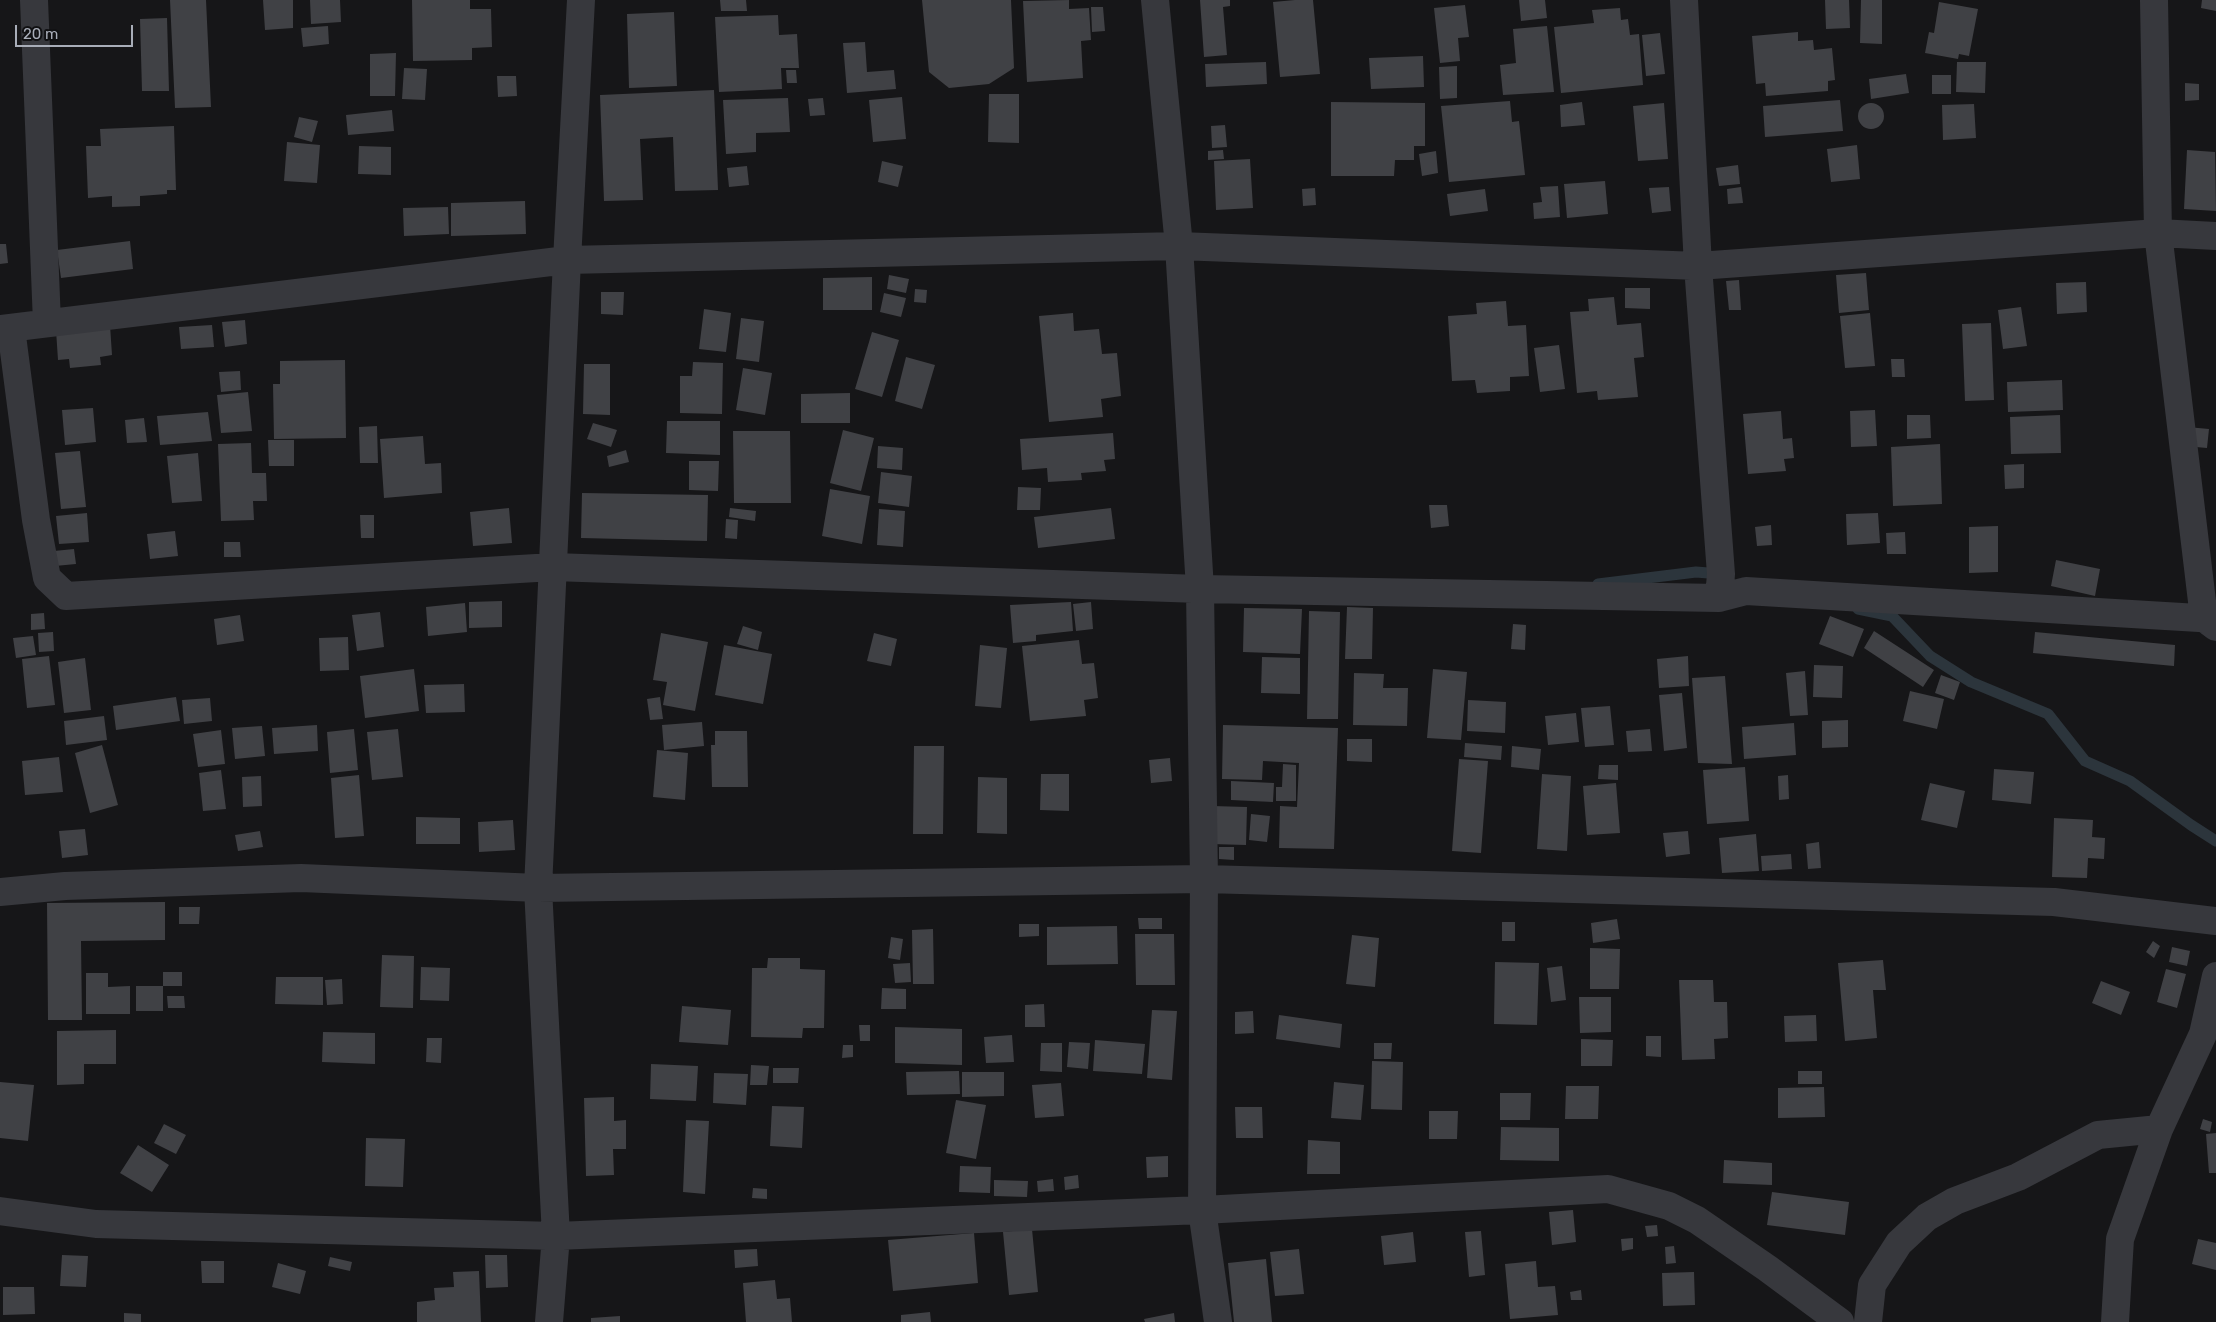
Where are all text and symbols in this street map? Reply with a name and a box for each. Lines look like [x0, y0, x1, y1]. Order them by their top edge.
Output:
scale bar [18, 15, 135, 47]
text: 20 m [23, 25, 58, 43]

